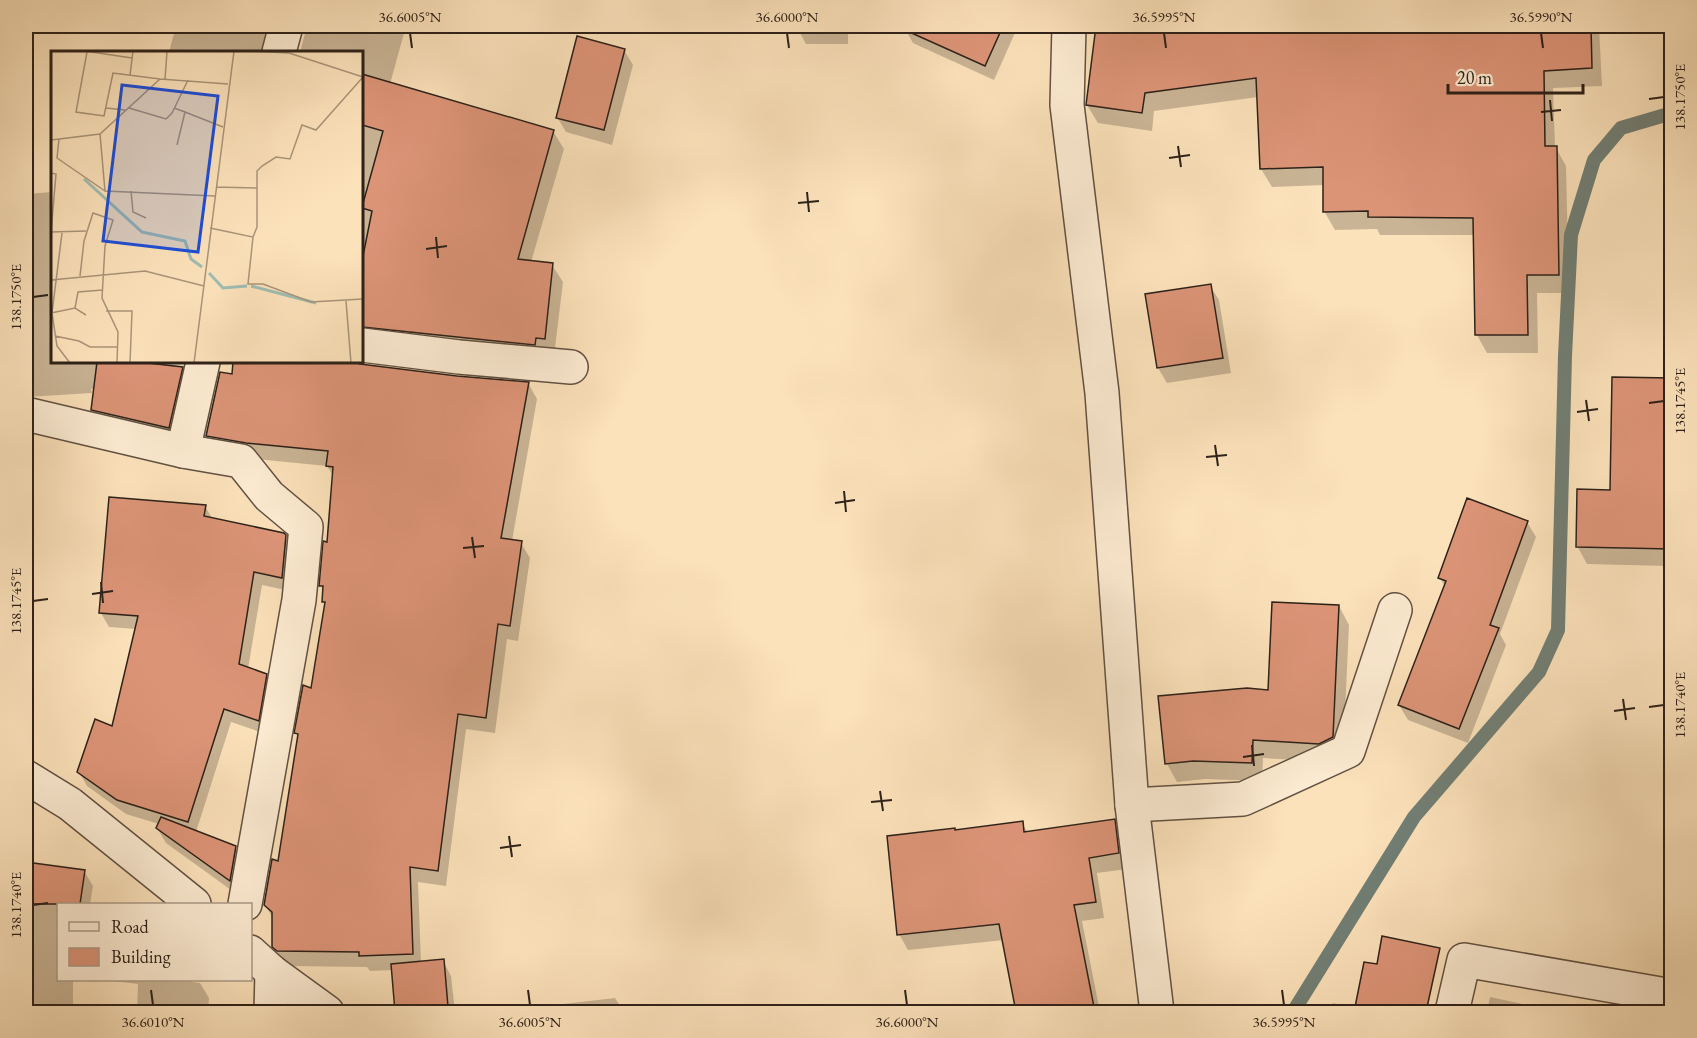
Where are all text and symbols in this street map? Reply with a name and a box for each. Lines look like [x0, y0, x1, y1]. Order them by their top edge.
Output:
text: 36.6005°N [379, 7, 442, 26]
text: 36.6000°N [756, 7, 819, 26]
text: 36.5995°N [1133, 7, 1196, 26]
text: 36.5990°N [1510, 7, 1573, 26]
inset map [51, 51, 363, 363]
scale bar [1448, 57, 1583, 95]
text: 138.1750°E [1670, 63, 1689, 130]
text: 20 m [1457, 66, 1492, 89]
text: 138.1750°E [6, 263, 25, 330]
text: 138.1745°E [1670, 367, 1689, 434]
text: 138.1745°E [6, 567, 25, 634]
text: 138.1740°E [1670, 671, 1689, 738]
text: 138.1740°E [6, 871, 25, 938]
legend [57, 903, 252, 981]
text: Road [111, 915, 150, 938]
text: Building [111, 945, 171, 968]
text: 36.6010°N [122, 1012, 185, 1031]
text: 36.6005°N [499, 1012, 562, 1031]
text: 36.6000°N [876, 1012, 939, 1031]
text: 36.5995°N [1253, 1012, 1316, 1031]

